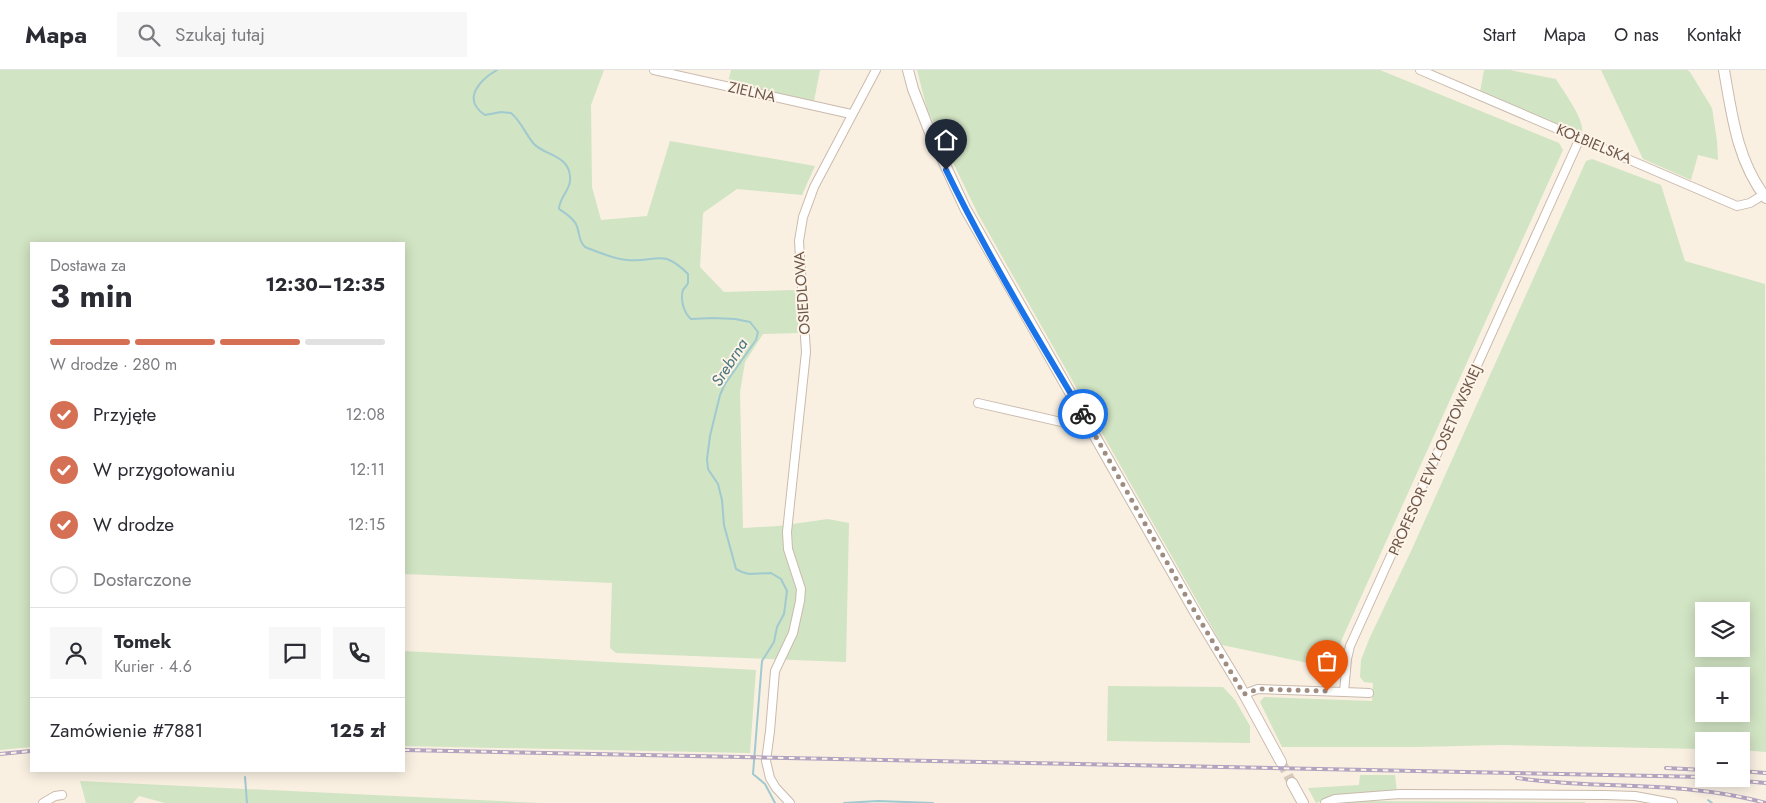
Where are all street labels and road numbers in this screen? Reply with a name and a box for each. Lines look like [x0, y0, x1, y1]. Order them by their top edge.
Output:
street label: ZIELNA [726, 76, 778, 108]
street label: KOŁBIELSKA [1553, 118, 1635, 170]
street label: OSIEDLOWA [788, 251, 816, 335]
street label: PROFESOR EWY OSETOWSKIEJ [1383, 361, 1487, 559]

